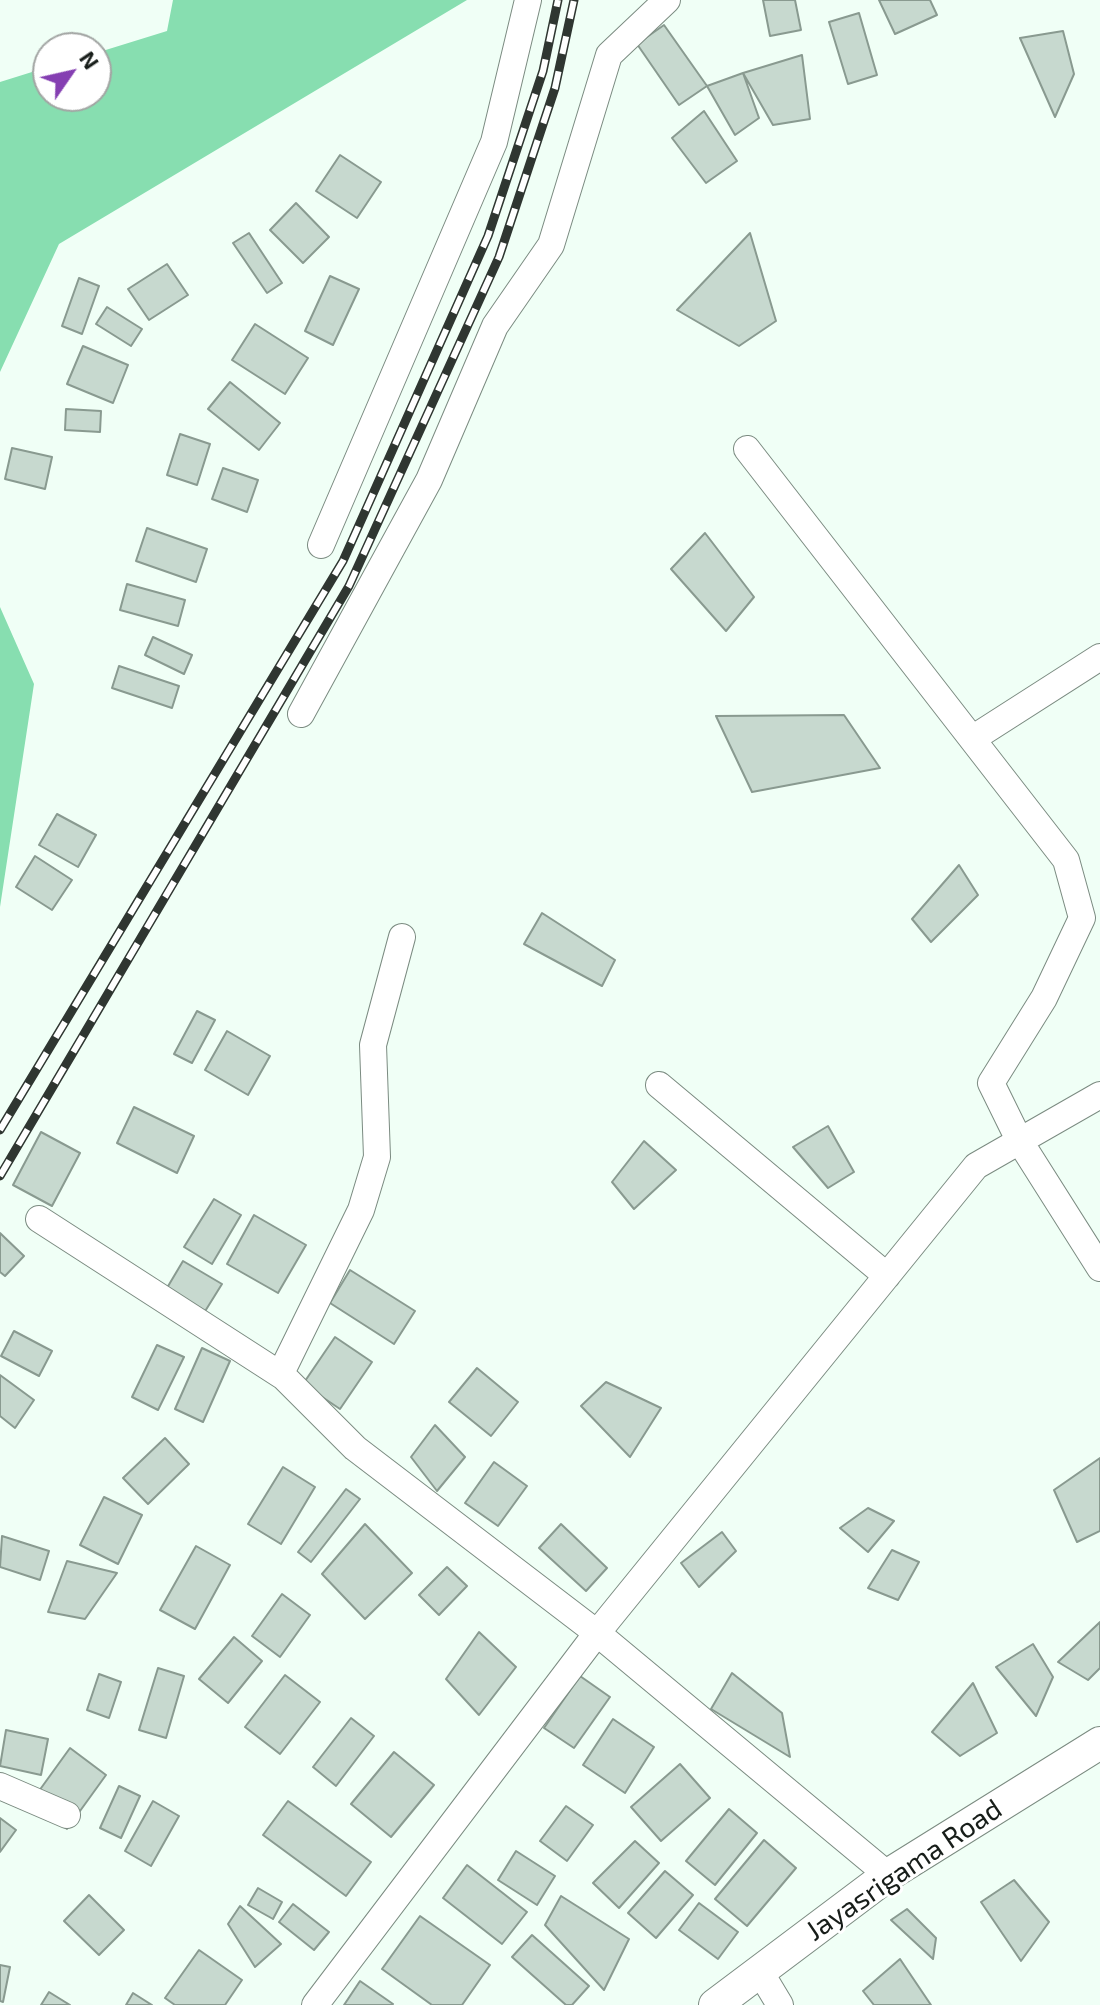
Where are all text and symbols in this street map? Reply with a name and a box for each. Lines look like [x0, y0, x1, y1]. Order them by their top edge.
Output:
north arrow [32, 32, 112, 112]
text: N [75, 46, 105, 74]
street label: Jayasrigama Road [800, 1792, 1008, 1948]

